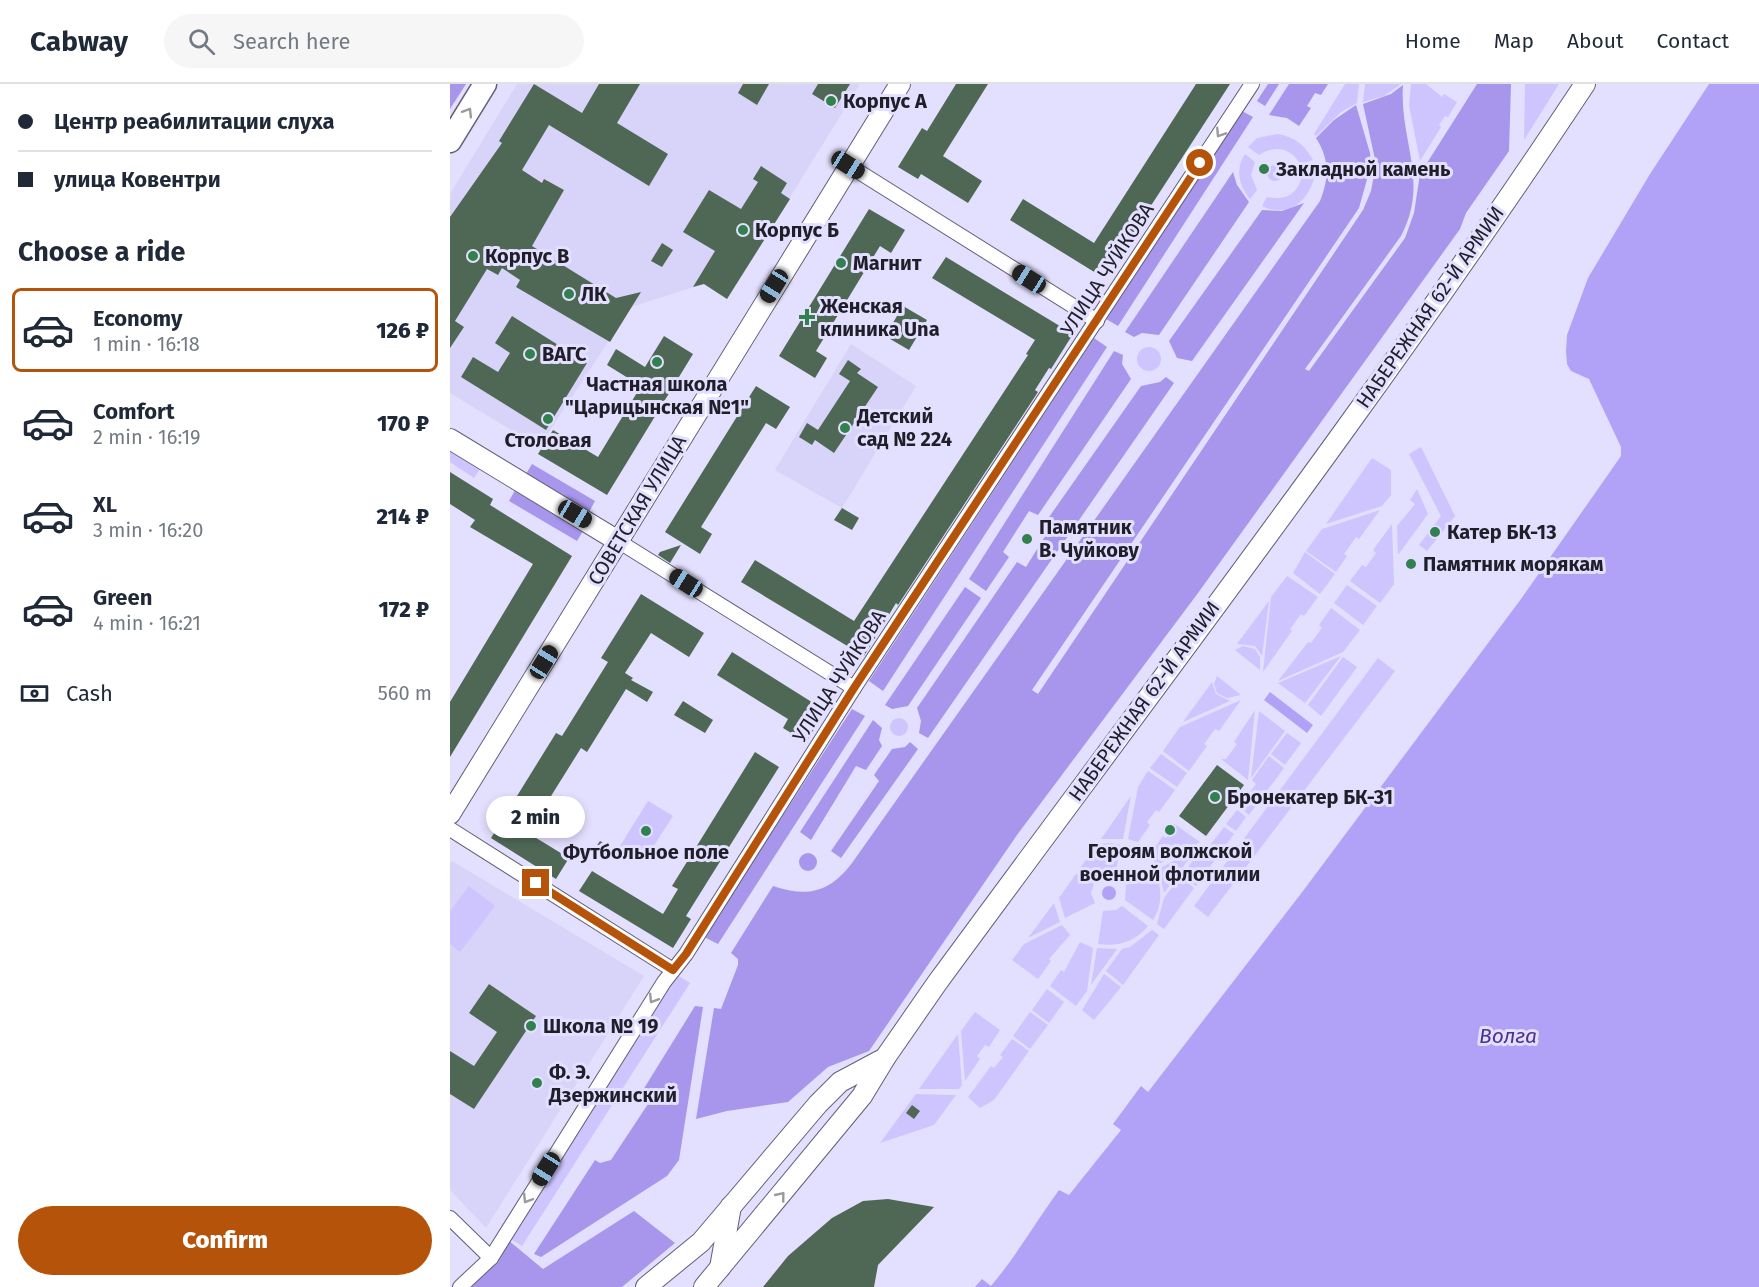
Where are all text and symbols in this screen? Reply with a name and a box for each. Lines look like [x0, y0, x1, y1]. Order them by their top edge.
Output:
search box [164, 14, 584, 68]
text: Cabway [30, 25, 128, 58]
icon: search [185, 25, 218, 58]
text: Search here [233, 28, 350, 55]
text: Home [1405, 28, 1461, 54]
text: Map [1494, 28, 1534, 54]
text: About [1567, 28, 1624, 54]
text: Contact [1657, 28, 1729, 54]
place label: Корпус А [843, 89, 928, 113]
marker: Корпус А [824, 94, 838, 108]
text: Центр реабилитации слуха [54, 108, 334, 135]
one-way arrow [460, 108, 471, 119]
one-way arrow [1216, 126, 1227, 137]
car [828, 148, 868, 182]
route start [1186, 149, 1213, 176]
place label: Закладной камень [1275, 157, 1451, 181]
marker: Закладной камень [1257, 162, 1271, 176]
text: улица Ковентри [54, 166, 221, 193]
street label: УЛИЦА ЧУЙКОВА [1055, 198, 1159, 340]
street label: НАБЕРЕЖНАЯ 62-Й АРМИИ [1351, 201, 1509, 413]
place label: Корпус Б [755, 218, 839, 242]
marker: Корпус Б [736, 223, 750, 237]
text: Choose a ride [18, 236, 185, 268]
place label: Корпус В [485, 244, 569, 268]
marker: Корпус В [466, 249, 480, 263]
place label: Магнит [853, 251, 922, 275]
marker: Магнит [834, 256, 848, 270]
car [1009, 262, 1049, 296]
car [757, 266, 791, 306]
place label: ЛК [581, 282, 607, 306]
marker: ЛК [562, 287, 576, 301]
place label: Женская клиника Una [819, 294, 940, 341]
icon: car [21, 303, 75, 357]
text: Economy [93, 305, 182, 332]
marker: Женская клиника Una [798, 308, 816, 326]
text: 126 ₽ [376, 317, 429, 344]
text: 1 min · 16:18 [93, 332, 200, 356]
place label: ВАГС [542, 342, 587, 366]
marker: ВАГС [523, 347, 537, 361]
marker: Частная школа "Царицынская №1" [650, 355, 664, 369]
place label: Частная школа "Царицынская №1" [565, 372, 749, 419]
icon: car [21, 396, 75, 450]
text: Comfort [93, 398, 174, 425]
place label: Детский сад № 224 [856, 404, 952, 451]
text: 170 ₽ [377, 410, 429, 437]
marker: Столовая [541, 412, 555, 426]
marker: Детский сад № 224 [838, 421, 852, 435]
text: 2 min · 16:19 [93, 425, 201, 449]
place label: Столовая [504, 428, 592, 452]
street label: СОВЕТСКАЯ УЛИЦА [583, 430, 692, 589]
icon: car [21, 489, 75, 543]
text: XL [93, 491, 117, 518]
car [555, 497, 595, 531]
text: 214 ₽ [377, 503, 429, 530]
place label: Памятник В. Чуйкову [1039, 515, 1140, 562]
text: 3 min · 16:20 [93, 518, 203, 542]
place label: Катер БК-13 [1447, 520, 1557, 544]
marker: Катер БК-13 [1428, 525, 1442, 539]
marker: Памятник В. Чуйкову [1020, 532, 1034, 546]
place label: Памятник морякам [1423, 552, 1604, 576]
marker: Памятник морякам [1404, 557, 1418, 571]
car [666, 566, 706, 600]
icon: car [21, 582, 75, 636]
text: Green [93, 584, 152, 611]
text: 172 ₽ [378, 596, 429, 623]
street label: НАБЕРЕЖНАЯ 62-Й АРМИИ [1063, 596, 1225, 806]
street label: УЛИЦА ЧУЙКОВА [787, 605, 891, 747]
text: 4 min · 16:21 [93, 611, 201, 635]
car [527, 642, 561, 682]
icon: cash [18, 677, 51, 710]
text: Cash [66, 680, 113, 707]
text: 560 m [378, 681, 432, 705]
place label: Бронекатер БК-31 [1227, 785, 1393, 809]
marker: Бронекатер БК-31 [1208, 790, 1222, 804]
callout: 2 min [486, 796, 586, 838]
text: 2 min [511, 805, 560, 829]
marker: Героям волжской военной флотилии [1163, 823, 1177, 837]
marker: Футбольное поле [639, 824, 653, 838]
place label: Героям волжской военной флотилии [1080, 839, 1260, 886]
place label: Футбольное поле [563, 840, 729, 864]
route end [522, 869, 549, 896]
one-way arrow [649, 992, 660, 1003]
place label: Школа № 19 [543, 1014, 658, 1038]
marker: Школа № 19 [524, 1019, 538, 1033]
water label: Волга [1479, 1023, 1537, 1049]
place label: Ф. Э. Дзержинский [548, 1060, 677, 1107]
marker: Ф. Э. Дзержинский [530, 1076, 544, 1090]
car [529, 1149, 563, 1189]
one-way arrow [773, 1192, 784, 1203]
one-way arrow [524, 1193, 535, 1204]
button: Confirm [18, 1206, 432, 1275]

